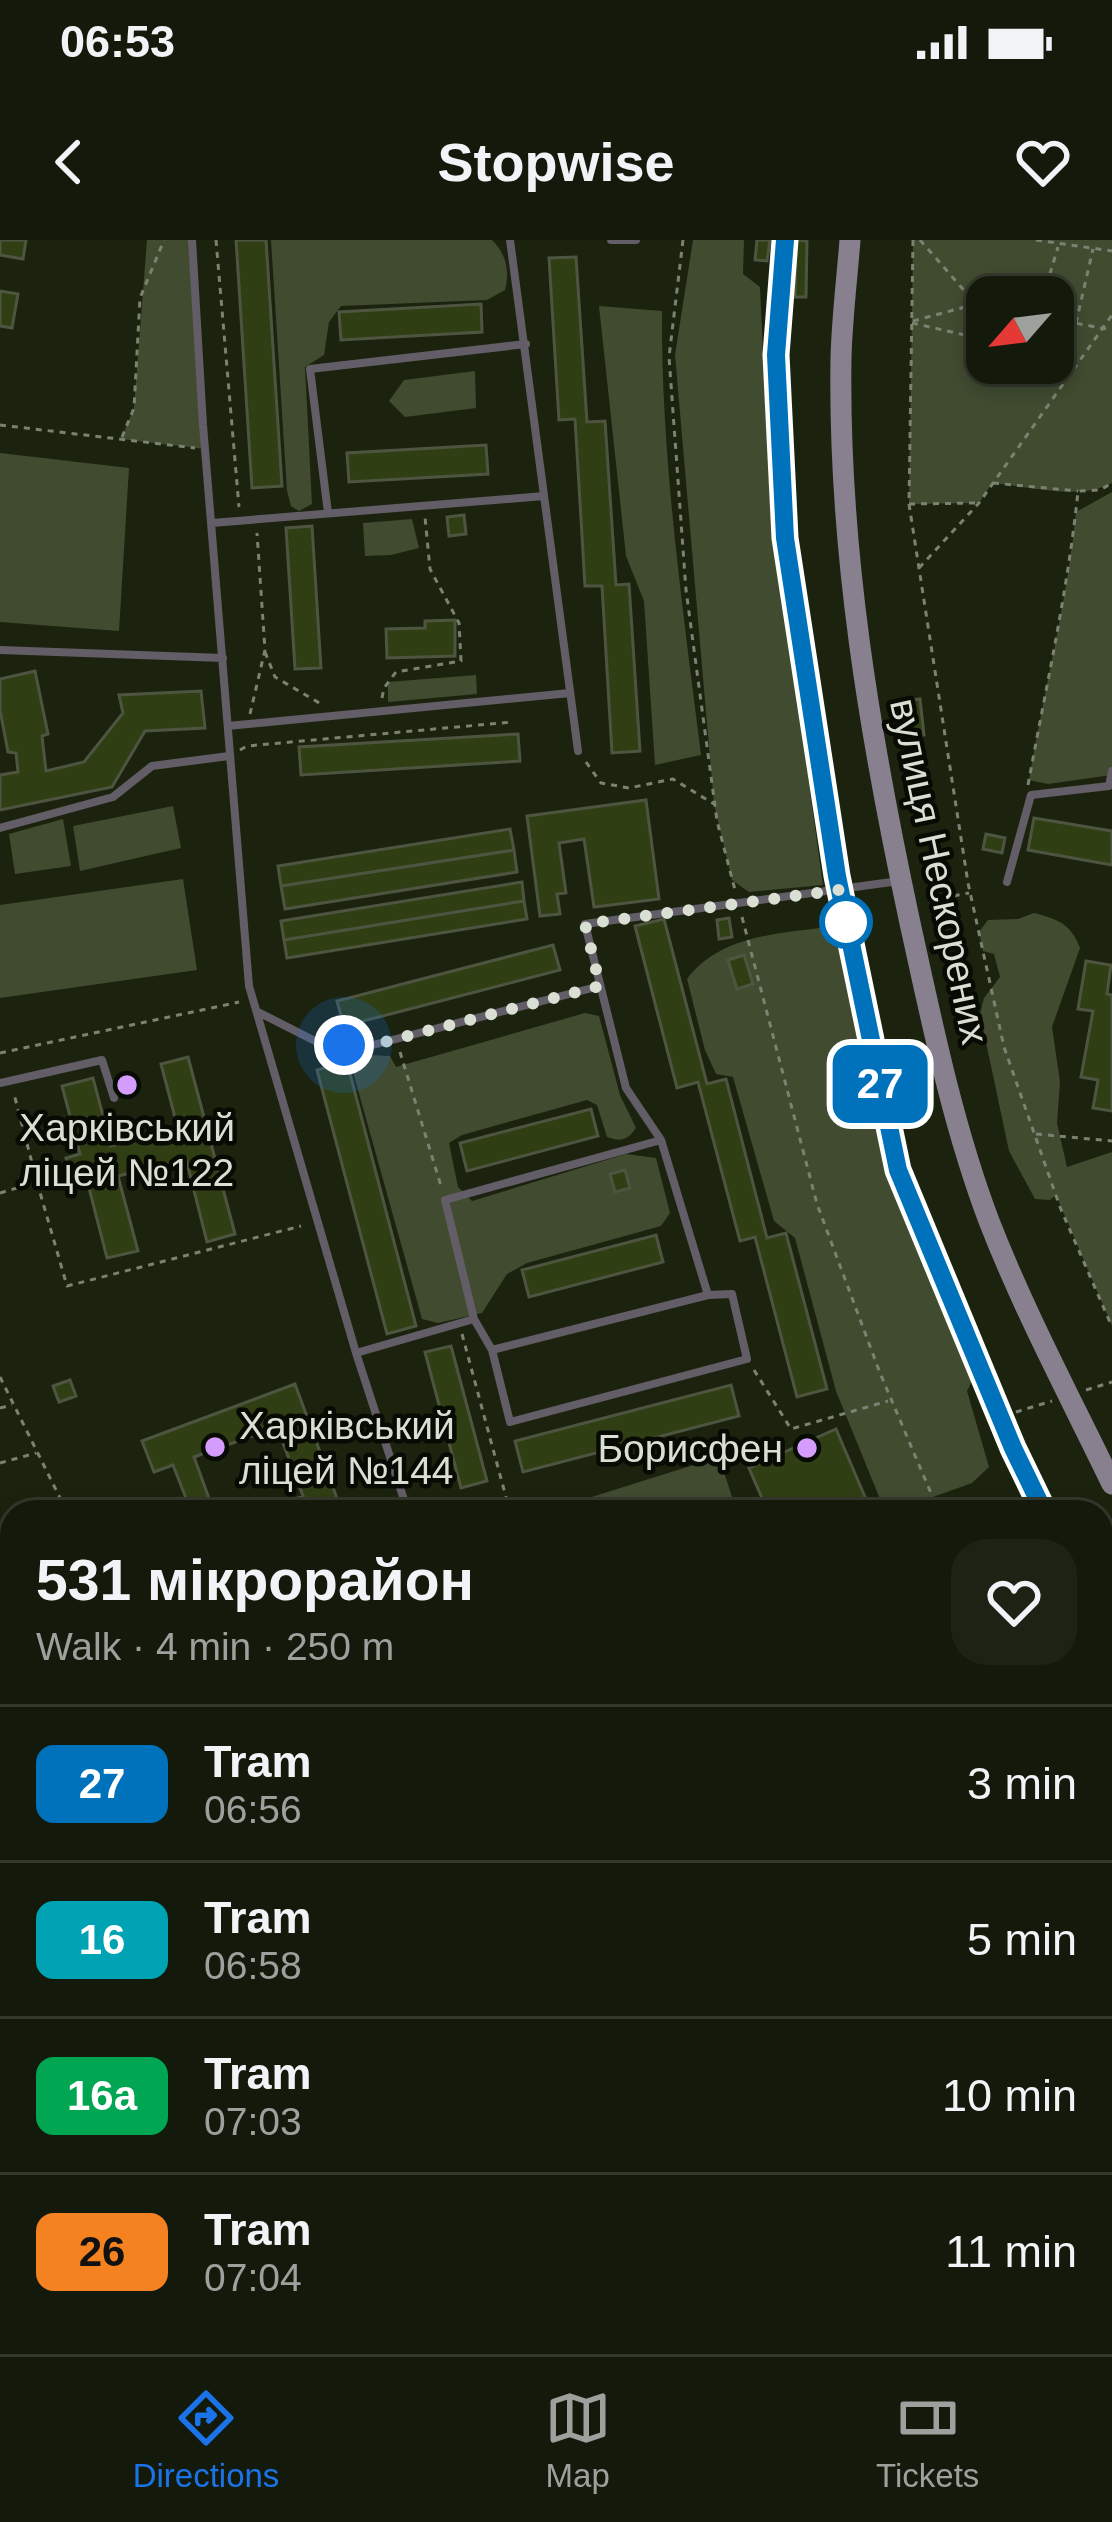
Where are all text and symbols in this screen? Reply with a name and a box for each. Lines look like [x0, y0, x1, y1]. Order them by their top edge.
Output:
text: 06:53 [60, 16, 175, 67]
icon: back [36, 129, 102, 195]
icon: heart [1010, 129, 1076, 195]
text: Stopwise [437, 132, 675, 192]
north arrow [966, 276, 1074, 384]
map controls [966, 276, 1074, 384]
street label: вулиця Нескорених [882, 694, 997, 1048]
unlabelled marker [821, 897, 871, 947]
your location [314, 1015, 374, 1075]
line badge: 27 [826, 1045, 934, 1123]
text: 27 [857, 1060, 903, 1107]
marker: Харківський ліцей №122 [114, 1072, 140, 1098]
place label: Харківський ліцей №122 [19, 1106, 235, 1194]
place label: Харківський ліцей №144 [239, 1404, 455, 1492]
place label: Борисфен [597, 1427, 783, 1470]
marker: Харківський ліцей №144 [202, 1434, 228, 1460]
marker: Борисфен [794, 1435, 820, 1461]
button: heart [951, 1539, 1077, 1665]
text: 531 мікрорайон [36, 1548, 474, 1612]
text: Walk · 4 min · 250 m [36, 1625, 394, 1668]
text: Tram [204, 1736, 312, 1787]
text: 3 min [967, 1758, 1077, 1809]
text: 27 [79, 1760, 125, 1807]
text: 06:56 [204, 1788, 302, 1831]
text: Tram [204, 1892, 312, 1943]
text: 5 min [967, 1914, 1077, 1965]
text: 16 [79, 1916, 125, 1963]
text: 06:58 [204, 1944, 302, 1987]
text: Tram [204, 2048, 312, 2099]
text: 10 min [942, 2070, 1077, 2121]
text: 16a [67, 2072, 137, 2119]
text: 07:03 [204, 2100, 302, 2143]
text: Tram [204, 2204, 312, 2255]
text: 11 min [945, 2226, 1077, 2277]
text: 26 [79, 2228, 125, 2275]
text: 07:04 [204, 2256, 302, 2299]
tab: Directions [133, 2385, 279, 2495]
tab: Map [545, 2385, 611, 2495]
tab: Tickets [876, 2385, 979, 2495]

